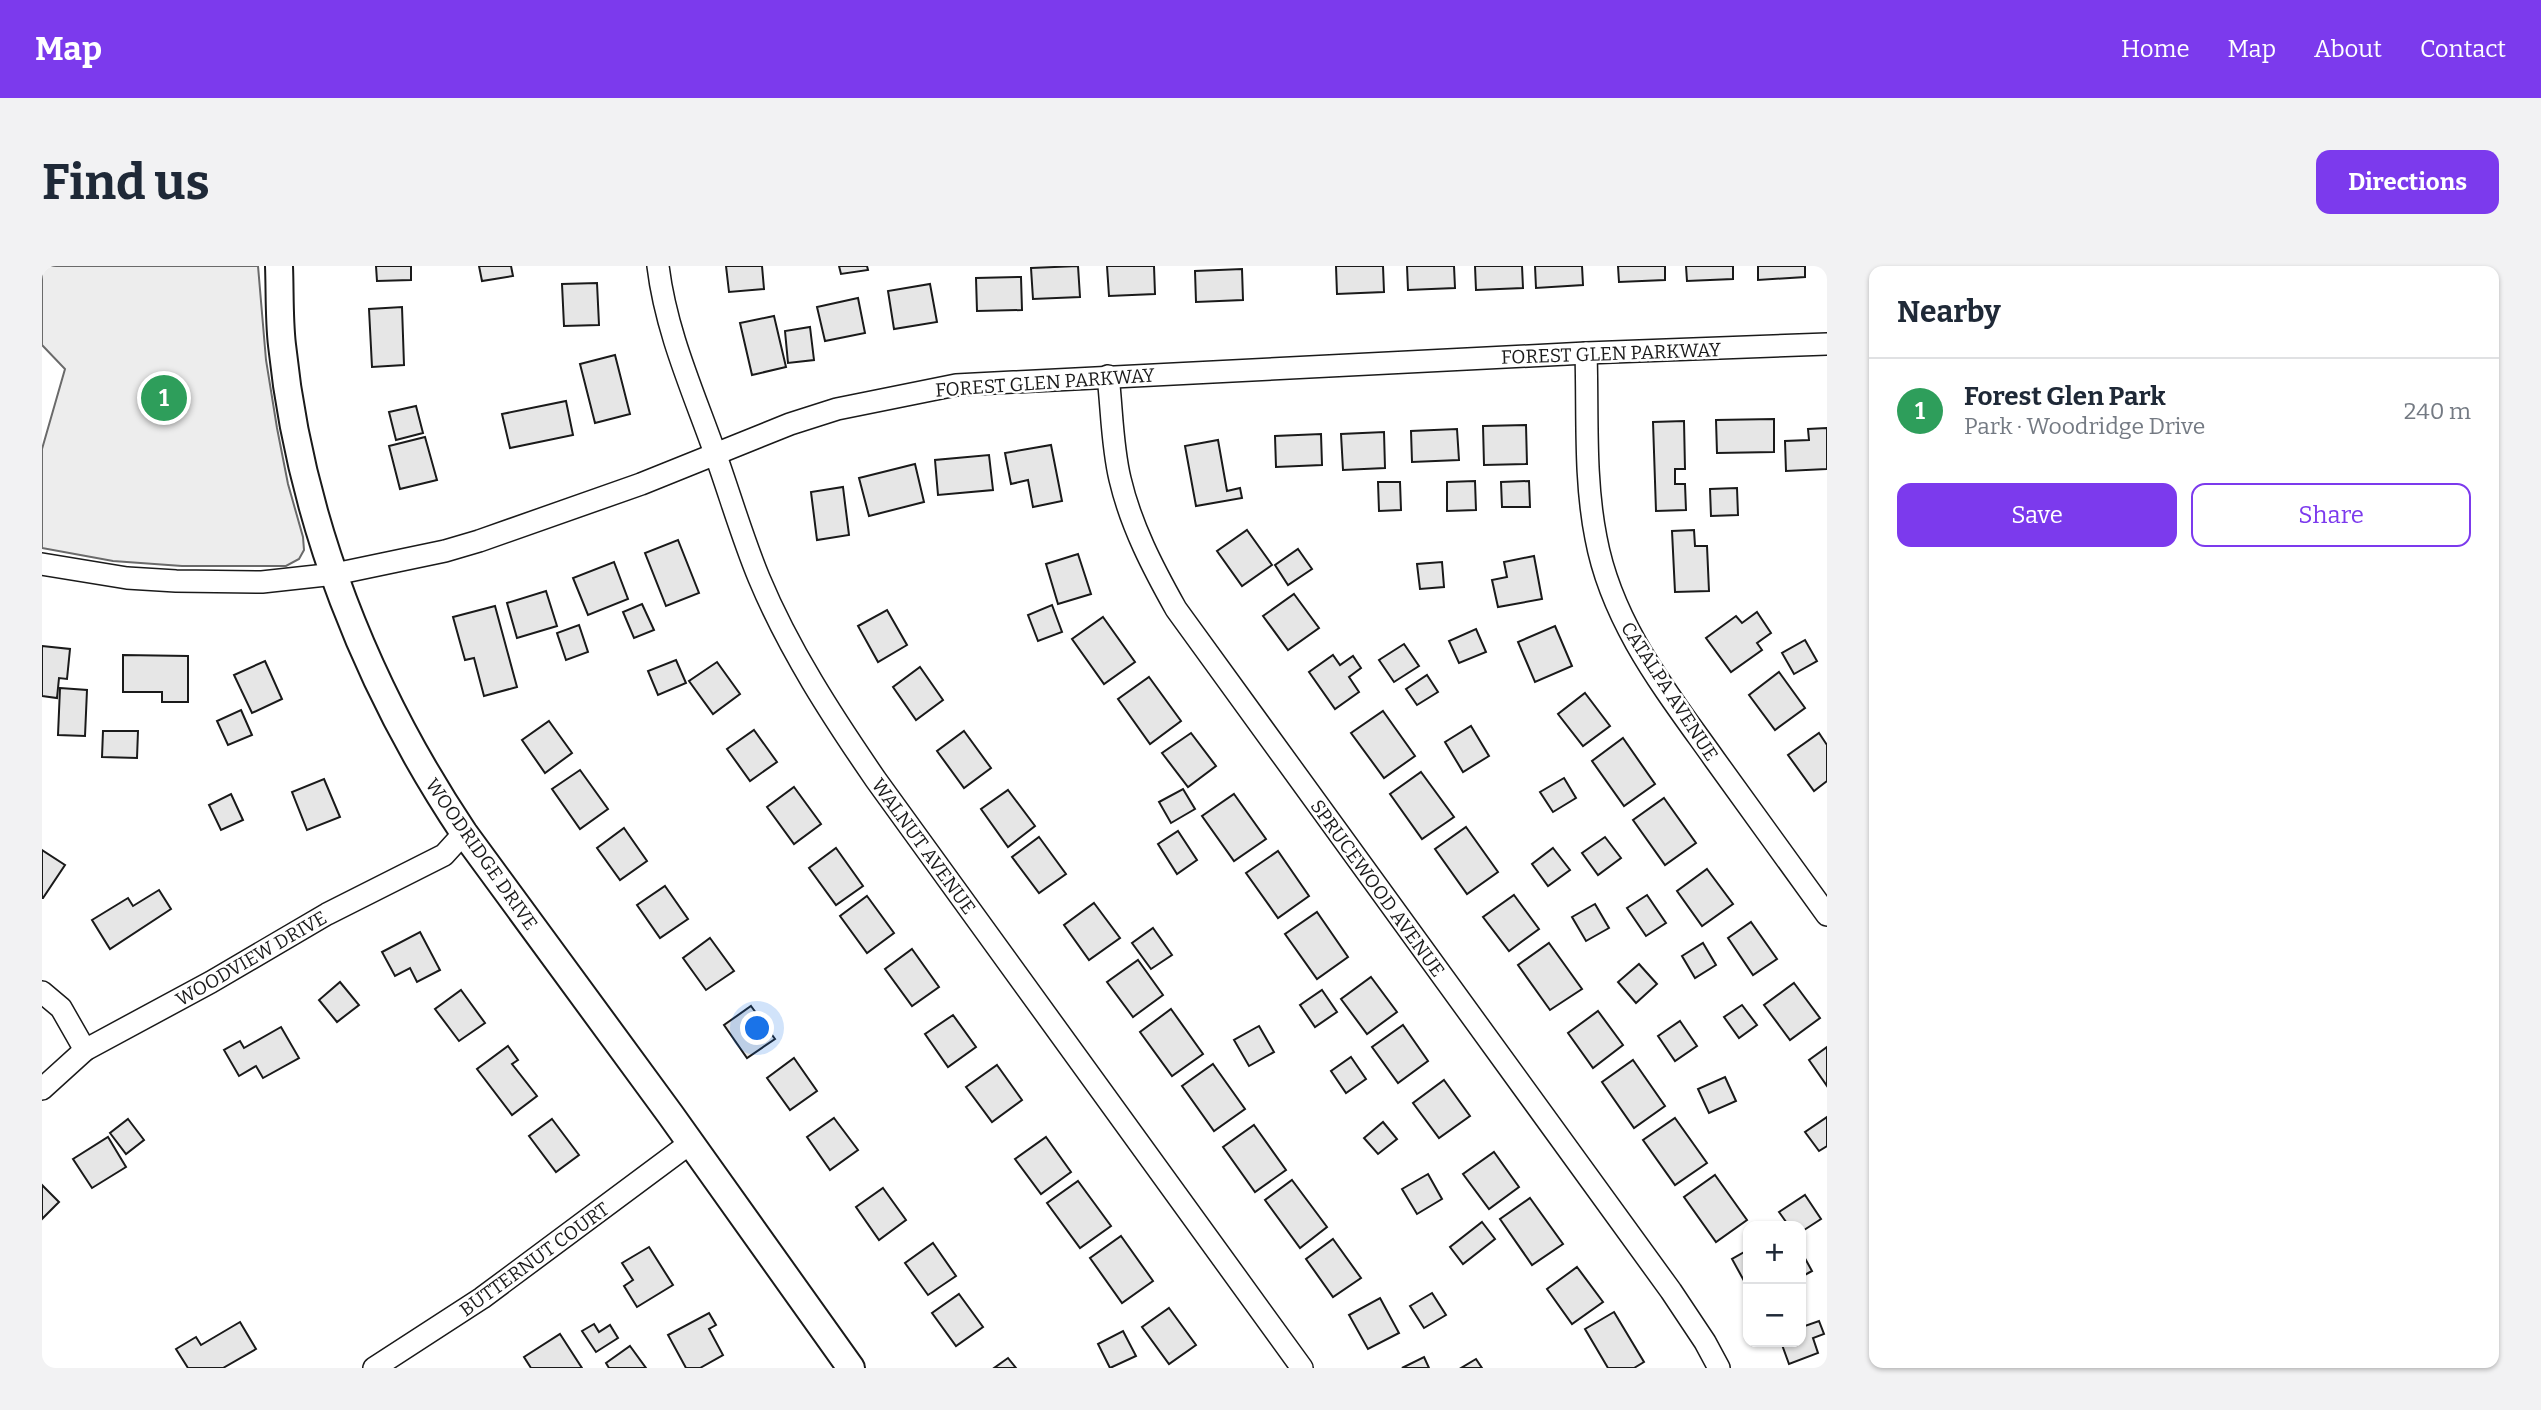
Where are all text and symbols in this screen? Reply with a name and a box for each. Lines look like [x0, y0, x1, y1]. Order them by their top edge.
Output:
text: Map [35, 29, 102, 69]
text: Home [2121, 35, 2190, 63]
text: Map [2228, 35, 2276, 63]
text: About [2314, 35, 2382, 63]
text: Contact [2420, 35, 2506, 63]
button: Directions [2316, 150, 2499, 214]
text: Find us [42, 153, 210, 212]
text: Nearby [1897, 294, 2001, 330]
street label: FOREST GLEN PARKWAY [1501, 338, 1722, 369]
street label: FOREST GLEN PARKWAY [934, 363, 1156, 402]
pin: 1 [141, 372, 187, 424]
text: Forest Glen Park [1964, 381, 2166, 412]
text: 1 [1915, 397, 1925, 425]
text: 240 m [2404, 397, 2471, 425]
text: Park · Woodridge Drive [1964, 412, 2205, 440]
button: Save [1897, 483, 2177, 547]
button: Share [2191, 483, 2471, 547]
street label: CATALPA AVENUE [1616, 617, 1723, 765]
street label: WOODRIDGE DRIVE [421, 774, 543, 935]
street label: WALNUT AVENUE [867, 774, 981, 919]
street label: SPRUCEWOOD AVENUE [1306, 795, 1450, 981]
street label: WOODVIEW DRIVE [172, 906, 331, 1011]
your location [740, 1011, 774, 1045]
street label: BUTTERNUT COURT [455, 1197, 614, 1321]
map controls [1743, 1221, 1806, 1347]
button: + [1743, 1221, 1806, 1284]
button: − [1743, 1284, 1806, 1347]

